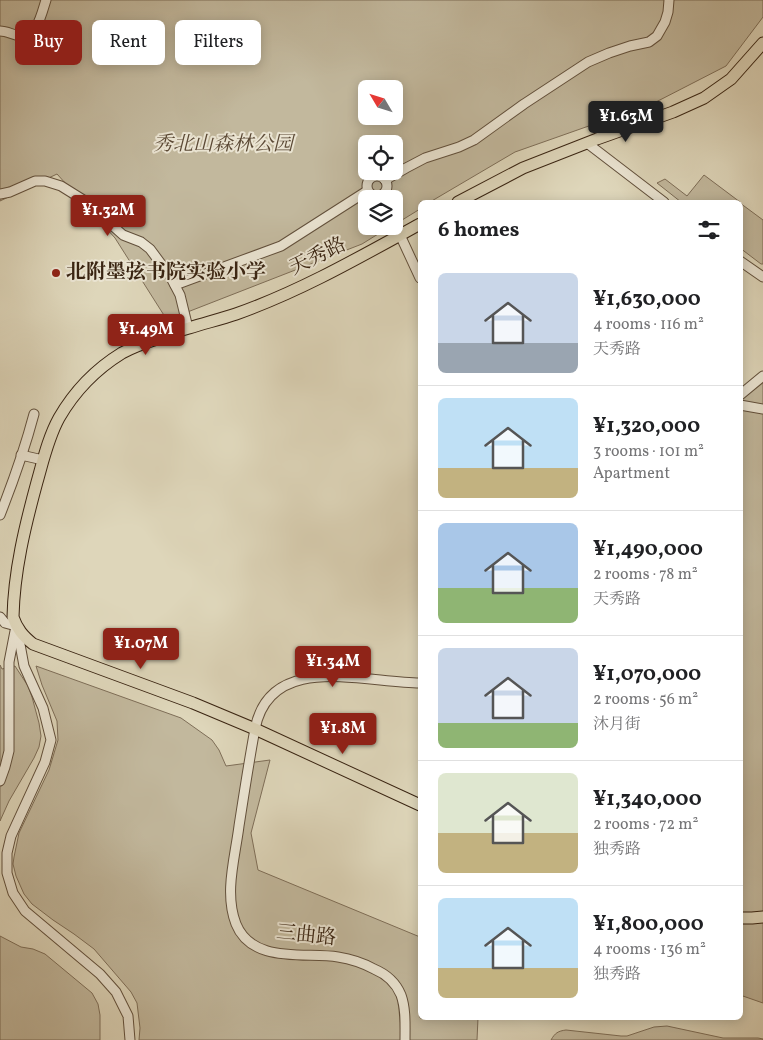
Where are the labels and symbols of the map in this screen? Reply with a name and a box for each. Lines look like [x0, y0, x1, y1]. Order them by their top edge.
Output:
north arrow [358, 80, 402, 125]
pin: ¥1.63M [585, 100, 667, 143]
park label: 秀北山森林公园 [153, 131, 296, 159]
pin: ¥1.32M [67, 194, 149, 237]
street label: 天秀路 [285, 231, 351, 283]
place label: 北附墨弦书院实验小学 [66, 259, 266, 287]
marker: 北附墨弦书院实验小学 [50, 267, 62, 279]
pin: ¥1.49M [105, 314, 187, 356]
pin: ¥1.07M [100, 628, 182, 670]
pin: ¥1.34M [292, 646, 374, 688]
pin: ¥1.8M [308, 712, 378, 755]
street label: 三曲路 [275, 919, 337, 953]

